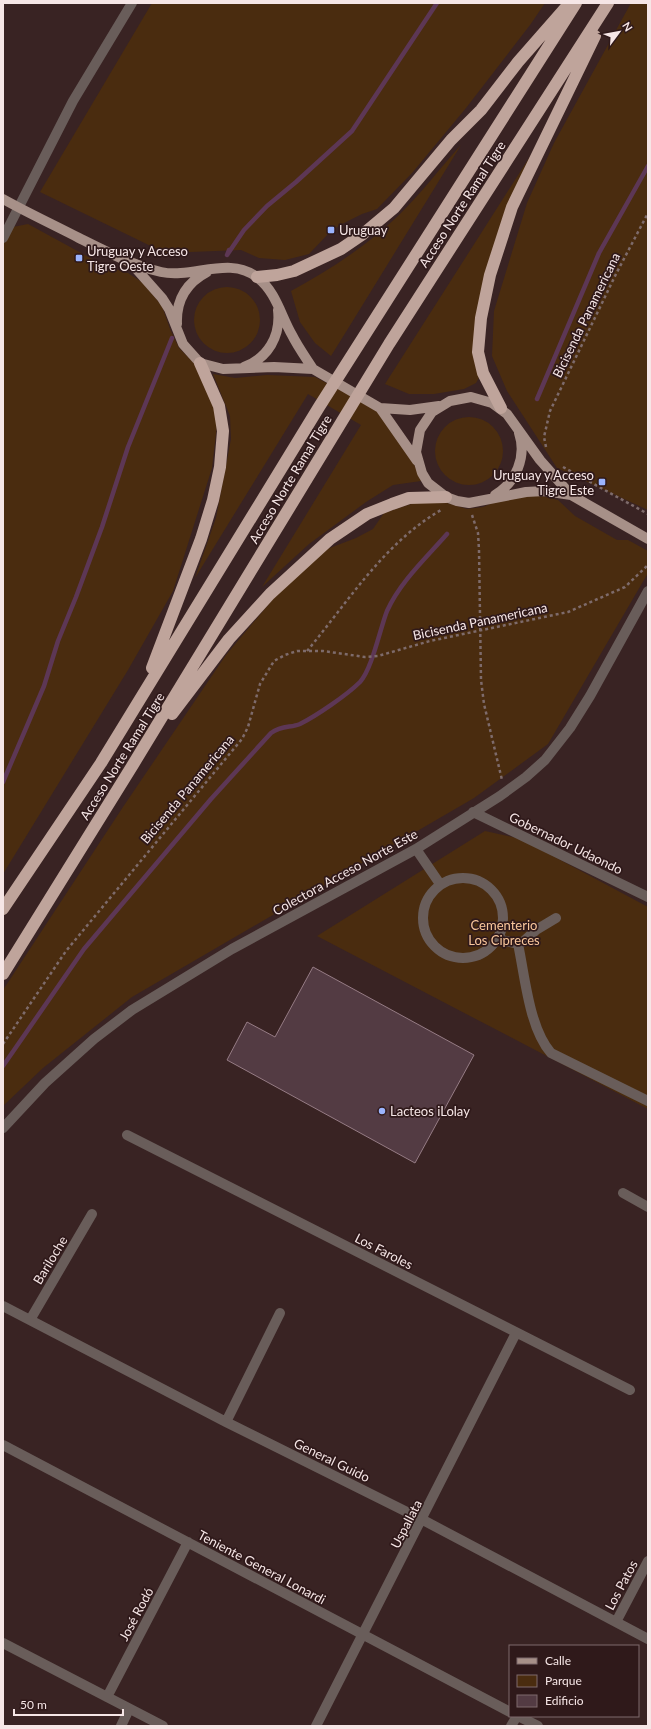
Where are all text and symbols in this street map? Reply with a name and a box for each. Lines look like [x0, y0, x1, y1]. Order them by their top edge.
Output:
north arrow [599, 12, 639, 52]
text: N [620, 19, 636, 33]
street label: Acceso Norte Ramal Tigre [415, 138, 509, 270]
place label: Uruguay [339, 222, 388, 238]
marker: Uruguay [326, 225, 336, 235]
place label: Uruguay y Acceso Tigre Oeste [87, 243, 188, 274]
street label: Bicisenda Panamericana [549, 250, 623, 380]
marker: Uruguay y Acceso Tigre Oeste [74, 253, 84, 263]
street label: Acceso Norte Ramal Tigre [245, 412, 335, 546]
place label: Uruguay y Acceso Tigre Este [493, 467, 594, 498]
marker: Uruguay y Acceso Tigre Este [597, 477, 607, 487]
street label: Bicisenda Panamericana [411, 599, 549, 643]
street label: Acceso Norte Ramal Tigre [76, 689, 168, 823]
street label: Bicisenda Panamericana [137, 731, 237, 847]
street label: Gobernador Udaondo [507, 809, 625, 877]
street label: Colectora Acceso Norte Este [270, 825, 420, 919]
park label: Cementerio Los Cipreces [468, 917, 540, 948]
place label: Lacteos iLolay [390, 1103, 470, 1119]
marker: Lacteos iLolay [377, 1106, 387, 1116]
street label: Los Faroles [352, 1230, 416, 1273]
street label: Bariloche [29, 1233, 71, 1287]
street label: General Guido [292, 1435, 372, 1485]
street label: Uspallata [387, 1497, 425, 1551]
street label: Teniente General Lonardi [195, 1527, 329, 1607]
street label: Los Patos [601, 1557, 641, 1613]
street label: José Rodó [115, 1585, 157, 1643]
legend [509, 1645, 639, 1717]
text: Calle [545, 1653, 571, 1668]
text: Parque [545, 1673, 582, 1688]
scale bar [14, 1691, 123, 1717]
text: Edificio [545, 1693, 584, 1708]
text: 50 m [20, 1697, 47, 1712]

